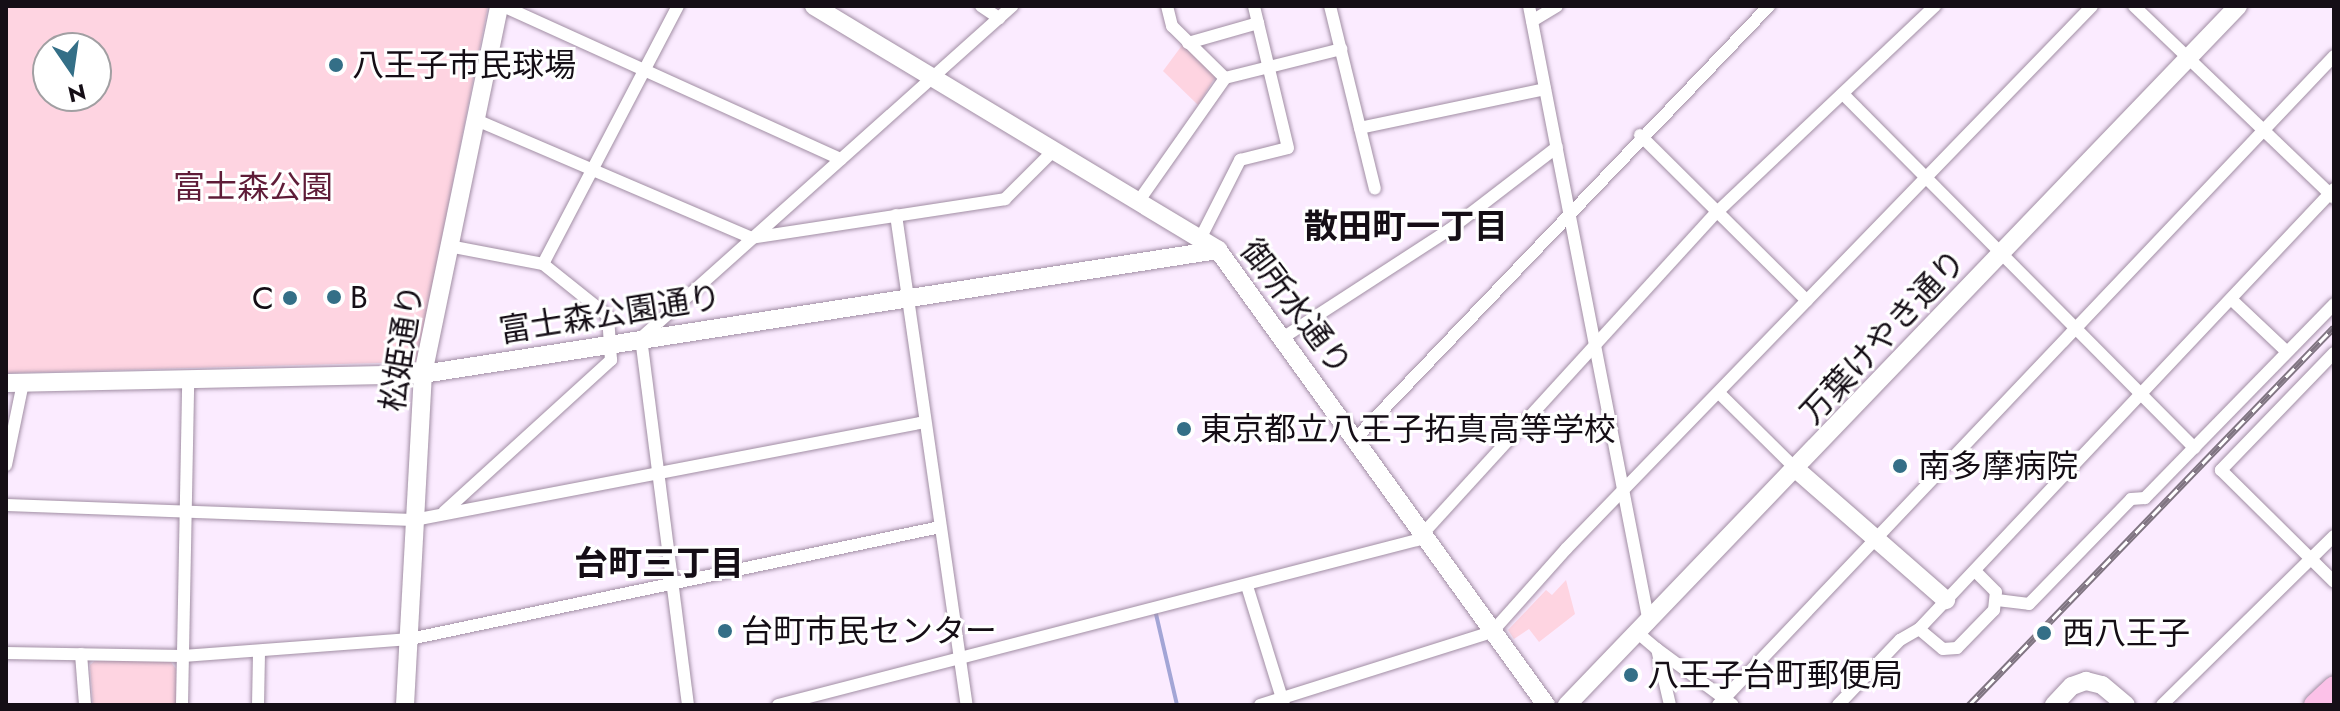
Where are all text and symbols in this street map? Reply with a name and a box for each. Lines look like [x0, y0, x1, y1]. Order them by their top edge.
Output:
north arrow [32, 32, 112, 112]
place label: 八王子市民球場 [352, 46, 576, 84]
marker: 八王子市民球場 [327, 56, 345, 74]
text: N [65, 76, 89, 111]
park label: 富士森公園 [173, 168, 333, 206]
district label: 散田町一丁目 [1304, 207, 1508, 247]
street label: 御所水通り [1233, 232, 1359, 382]
street label: 万葉けやき通り [1793, 242, 1973, 432]
place label: B [350, 278, 368, 316]
street label: 富士森公園通り [496, 278, 724, 350]
place label: C [252, 279, 274, 317]
street label: 松姫通り [373, 282, 431, 414]
marker: B [325, 288, 343, 306]
marker: C [281, 289, 299, 307]
place label: 東京都立八王子拓真高等学校 [1200, 410, 1616, 448]
marker: 東京都立八王子拓真高等学校 [1175, 420, 1193, 438]
place label: 南多摩病院 [1918, 447, 2078, 485]
marker: 南多摩病院 [1889, 455, 1911, 477]
district label: 台町三丁目 [574, 544, 744, 584]
place label: 台町市民センター [741, 612, 997, 650]
place label: 西八王子 [2062, 614, 2190, 652]
marker: 台町市民センター [716, 622, 734, 640]
marker: 西八王子 [2033, 622, 2055, 644]
place label: 八王子台町郵便局 [1647, 656, 1903, 694]
marker: 八王子台町郵便局 [1622, 666, 1640, 684]

